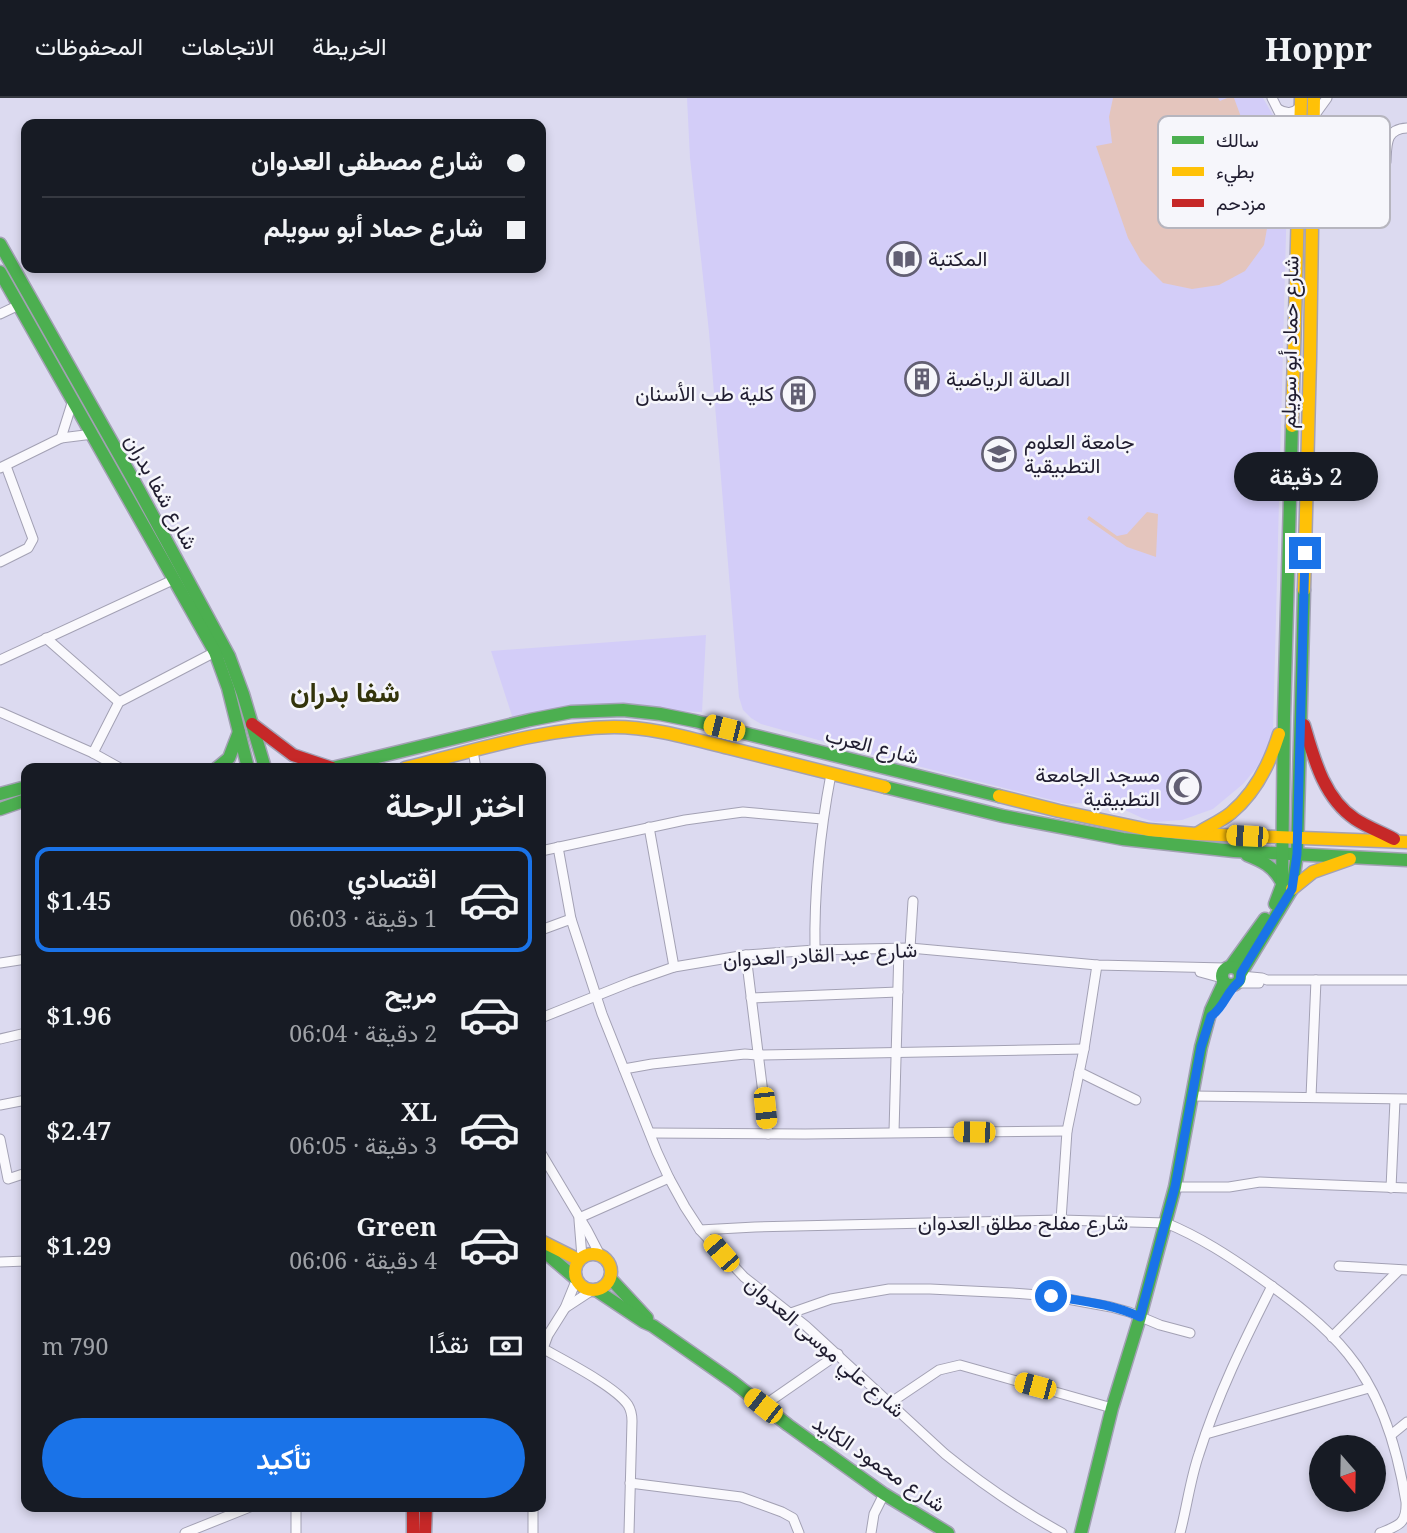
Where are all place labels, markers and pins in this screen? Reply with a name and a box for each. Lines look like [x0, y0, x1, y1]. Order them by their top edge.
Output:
library icon: المكتبة [885, 240, 923, 278]
place label: المكتبة [928, 244, 987, 272]
building icon: الصالة الرياضية [903, 360, 941, 398]
place label: الصالة الرياضية [946, 364, 1070, 392]
building icon: كلية طب الأسنان [779, 375, 817, 413]
place label: كلية طب الأسنان [635, 379, 774, 407]
place label: جامعة العلوم التطبيقية [1024, 427, 1135, 479]
school or university icon: جامعة العلوم التطبيقية [980, 435, 1018, 473]
place label: مسجد الجامعة التطبيقية [1035, 760, 1160, 812]
mosque icon: مسجد الجامعة التطبيقية [1165, 768, 1203, 806]

